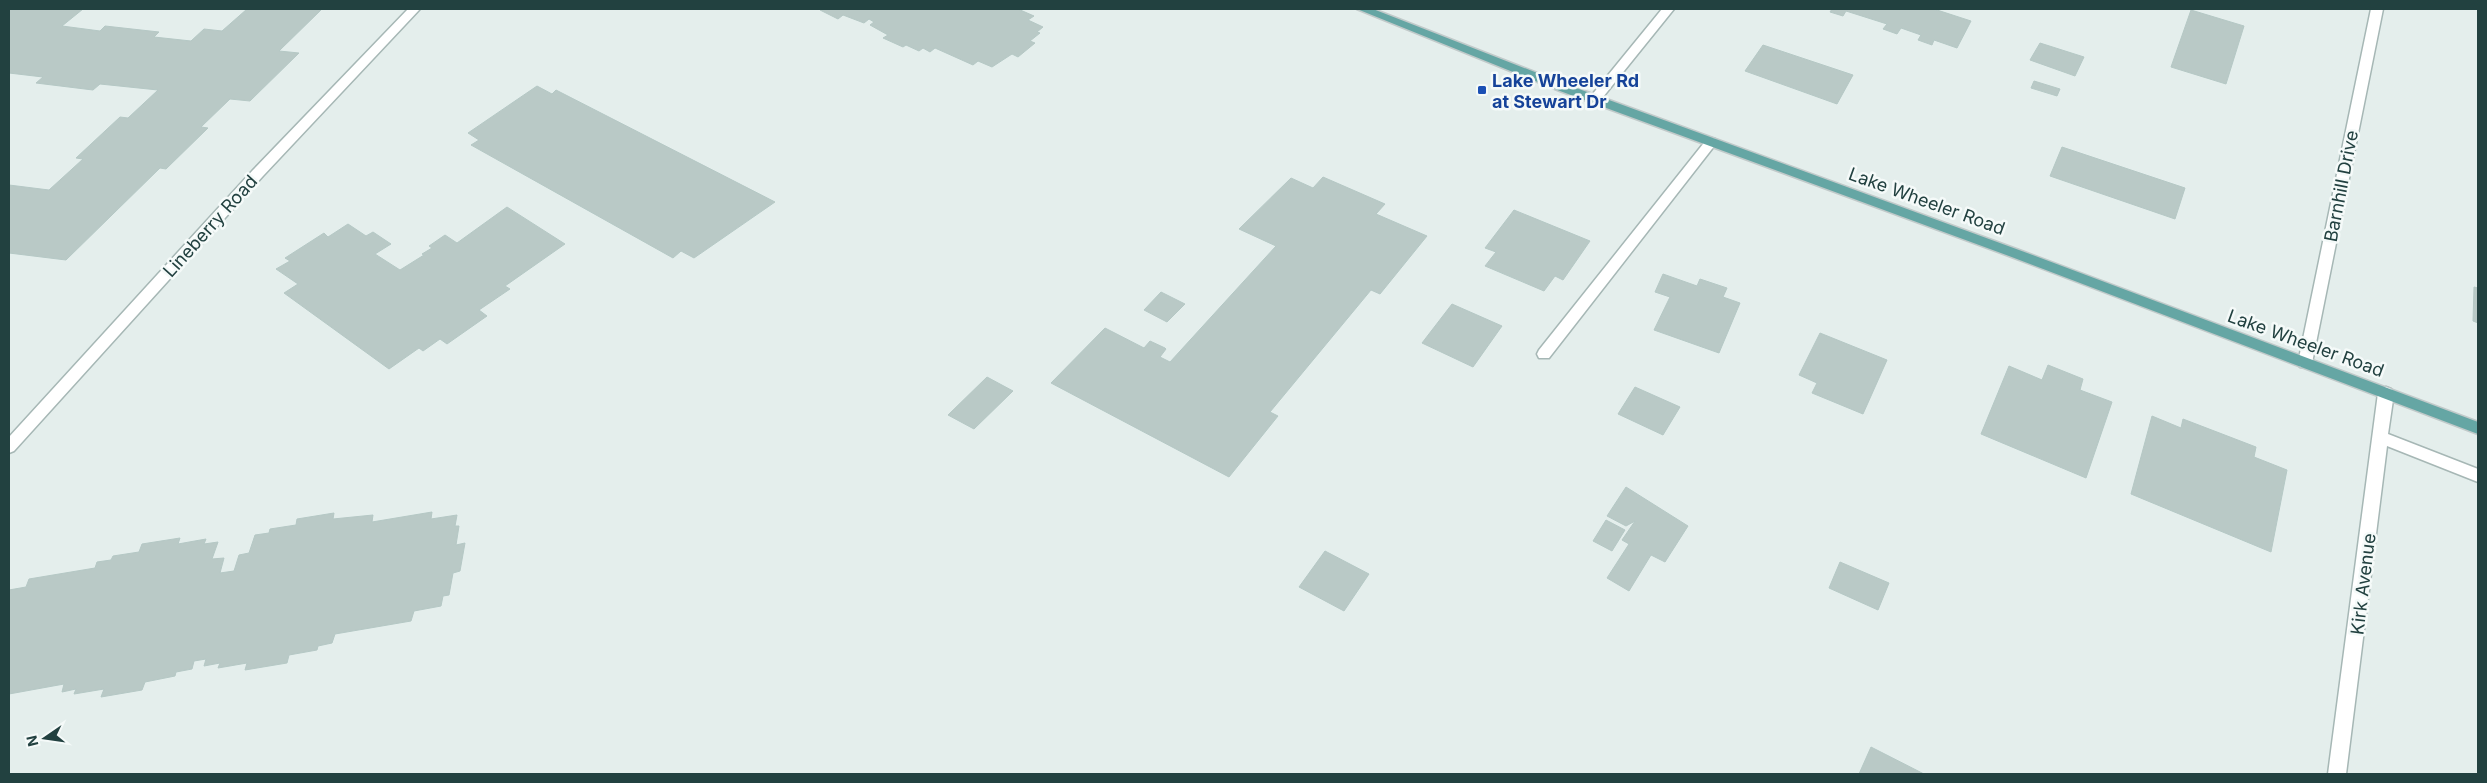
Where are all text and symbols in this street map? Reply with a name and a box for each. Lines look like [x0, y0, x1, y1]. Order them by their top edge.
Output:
place label: Lake Wheeler Rd at Stewart Dr [1492, 70, 1639, 112]
marker: Lake Wheeler Rd at Stewart Dr [1476, 84, 1488, 96]
street label: Barnhill Drive [2320, 129, 2362, 243]
street label: Lake Wheeler Road [1846, 163, 2008, 239]
street label: Lineberry Road [159, 171, 261, 281]
street label: Lake Wheeler Road [2225, 305, 2387, 381]
street label: Kirk Avenue [2346, 532, 2380, 636]
north arrow [20, 713, 70, 763]
text: N [22, 734, 41, 748]

